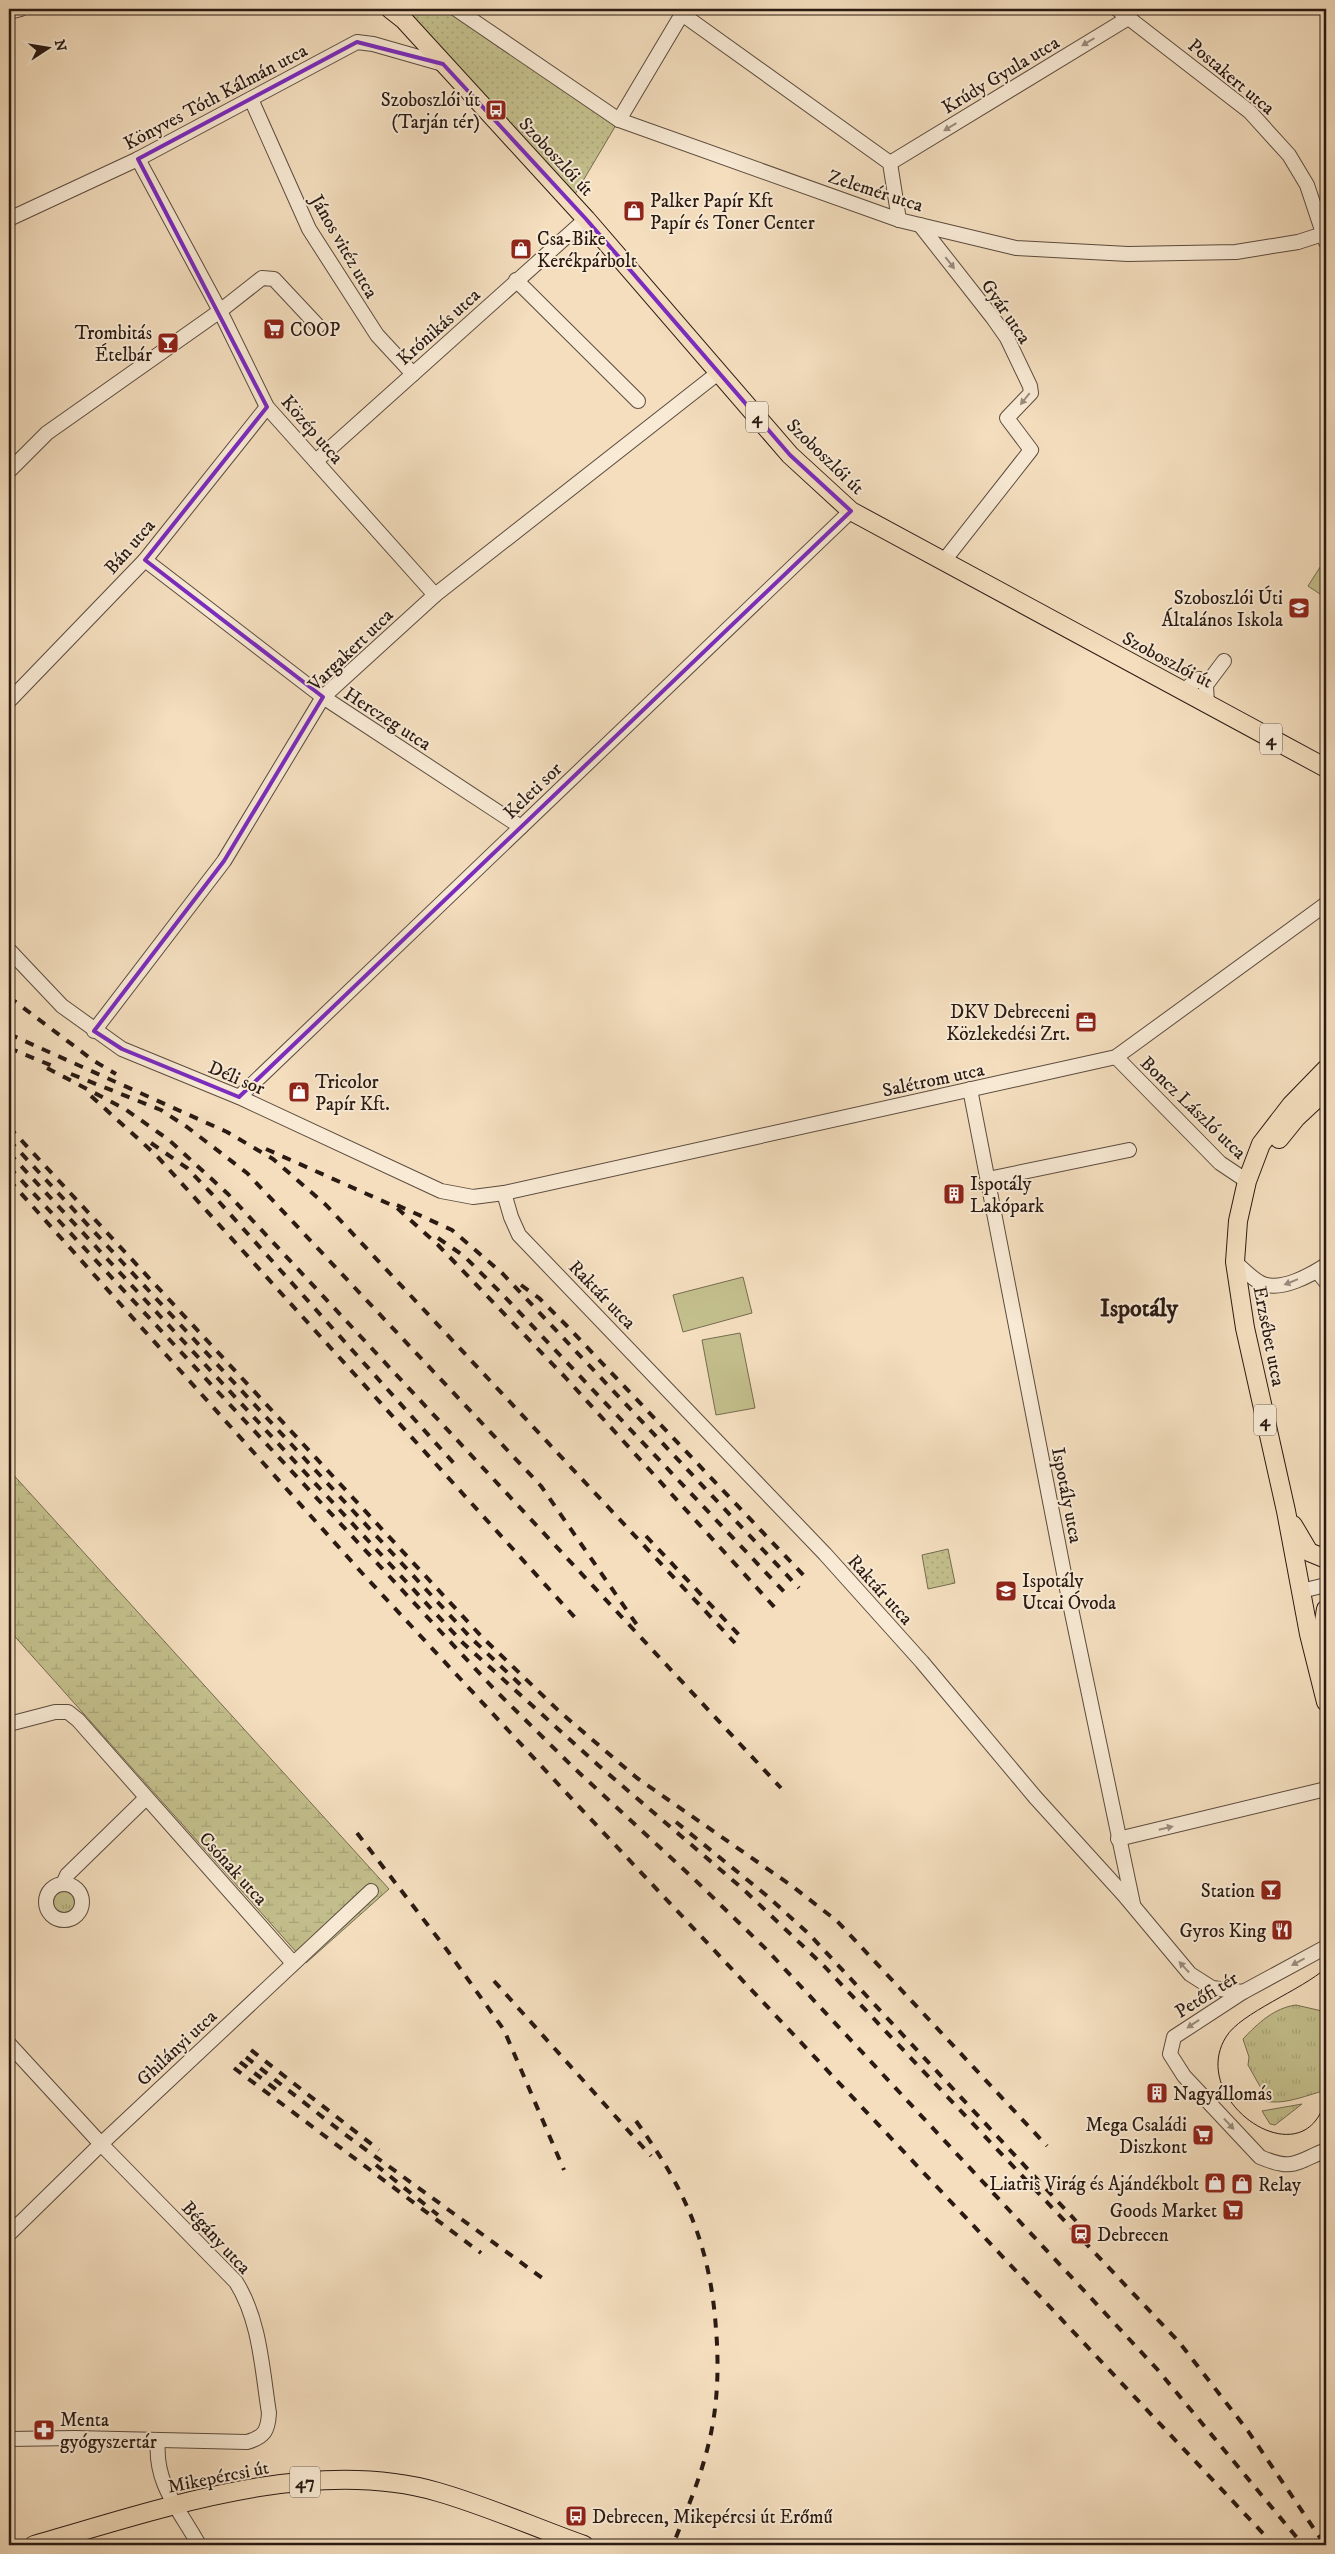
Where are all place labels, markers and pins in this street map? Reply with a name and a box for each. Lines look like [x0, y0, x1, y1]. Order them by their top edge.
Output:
place label: Szoboszlói út (Tarján tér) [381, 89, 480, 134]
bus stop icon: Szoboszlói út (Tarján tér) [484, 98, 508, 122]
place label: Palker Papír Kft Papír és Toner Center [650, 190, 815, 235]
shop icon: Palker Papír Kft Papír és Toner Center [622, 199, 646, 223]
place label: Csa-Bike Kerékpárbolt [537, 228, 637, 273]
shop icon: Csa-Bike Kerékpárbolt [509, 237, 533, 261]
supermarket icon: COOP [262, 317, 286, 341]
place label: COOP [290, 319, 340, 342]
place label: Trombitás Ételbár [75, 322, 152, 367]
bar icon: Trombitás Ételbár [156, 331, 180, 355]
place label: Szoboszlói Úti Általános Iskola [1161, 585, 1283, 632]
school or university icon: Szoboszlói Úti Általános Iskola [1287, 596, 1311, 620]
place label: DKV Debreceni Közlekedési Zrt. [946, 1001, 1070, 1046]
office icon: DKV Debreceni Közlekedési Zrt. [1074, 1010, 1098, 1034]
place label: Tricolor Papír Kft. [315, 1071, 390, 1116]
shop icon: Tricolor Papír Kft. [287, 1080, 311, 1104]
place label: Ispotály Lakópark [970, 1173, 1045, 1218]
building icon: Ispotály Lakópark [942, 1182, 966, 1206]
place label: Ispotály Utcai Óvoda [1022, 1570, 1116, 1615]
school or university icon: Ispotály Utcai Óvoda [994, 1579, 1018, 1603]
bar icon: Station [1259, 1878, 1283, 1902]
place label: Station [1201, 1880, 1255, 1903]
restaurant icon: Gyros King [1270, 1918, 1294, 1942]
place label: Gyros King [1180, 1920, 1267, 1943]
building icon: Nagyállomás [1145, 2081, 1169, 2105]
place label: Nagyállomás [1173, 2083, 1272, 2106]
place label: Mega Családi Diszkont [1085, 2114, 1187, 2159]
supermarket icon: Mega Családi Diszkont [1191, 2123, 1215, 2147]
shop icon: Liatris Virág és Ajándékbolt [1203, 2171, 1227, 2195]
shop icon: Relay [1230, 2172, 1254, 2196]
place label: Liatris Virág és Ajándékbolt [989, 2173, 1199, 2196]
place label: Relay [1258, 2174, 1302, 2197]
supermarket icon: Goods Market [1221, 2198, 1245, 2222]
place label: Goods Market [1110, 2200, 1217, 2223]
station icon: Debrecen [1069, 2222, 1093, 2246]
place label: Debrecen [1097, 2224, 1169, 2247]
place label: Menta gyógyszertár [60, 2409, 157, 2454]
pharmacy icon: Menta gyógyszertár [32, 2418, 56, 2442]
bus stop icon: Debrecen, Mikepércsi út Erőmű [564, 2504, 588, 2528]
place label: Debrecen, Mikepércsi út Erőmű [592, 2506, 833, 2529]

